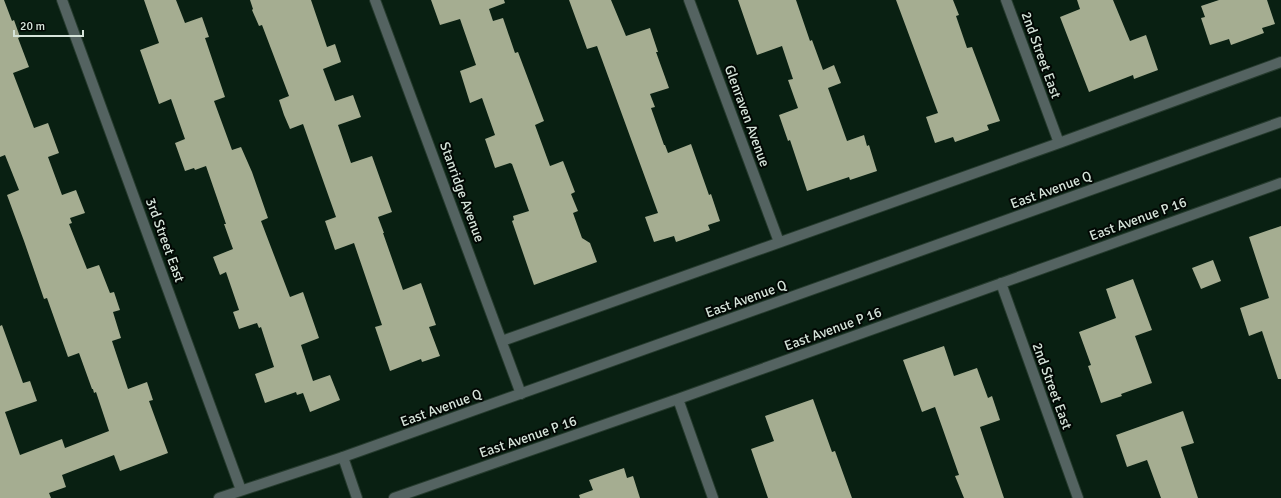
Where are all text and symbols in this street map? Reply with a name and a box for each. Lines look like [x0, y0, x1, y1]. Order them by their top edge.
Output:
street label: 2nd Street East [1017, 9, 1065, 101]
scale bar [14, 12, 83, 38]
text: 20 m [20, 19, 45, 34]
street label: Glenraven Avenue [721, 63, 773, 169]
street label: Stanridge Avenue [436, 140, 488, 244]
street label: East Avenue Q [1008, 167, 1094, 213]
street label: East Avenue P 16 [1087, 194, 1189, 244]
street label: 3rd Street East [142, 195, 188, 285]
street label: East Avenue Q [703, 276, 789, 322]
street label: East Avenue P 16 [782, 304, 884, 354]
street label: 2nd Street East [1028, 340, 1076, 432]
street label: East Avenue Q [398, 385, 484, 431]
street label: East Avenue P 16 [477, 412, 579, 462]

